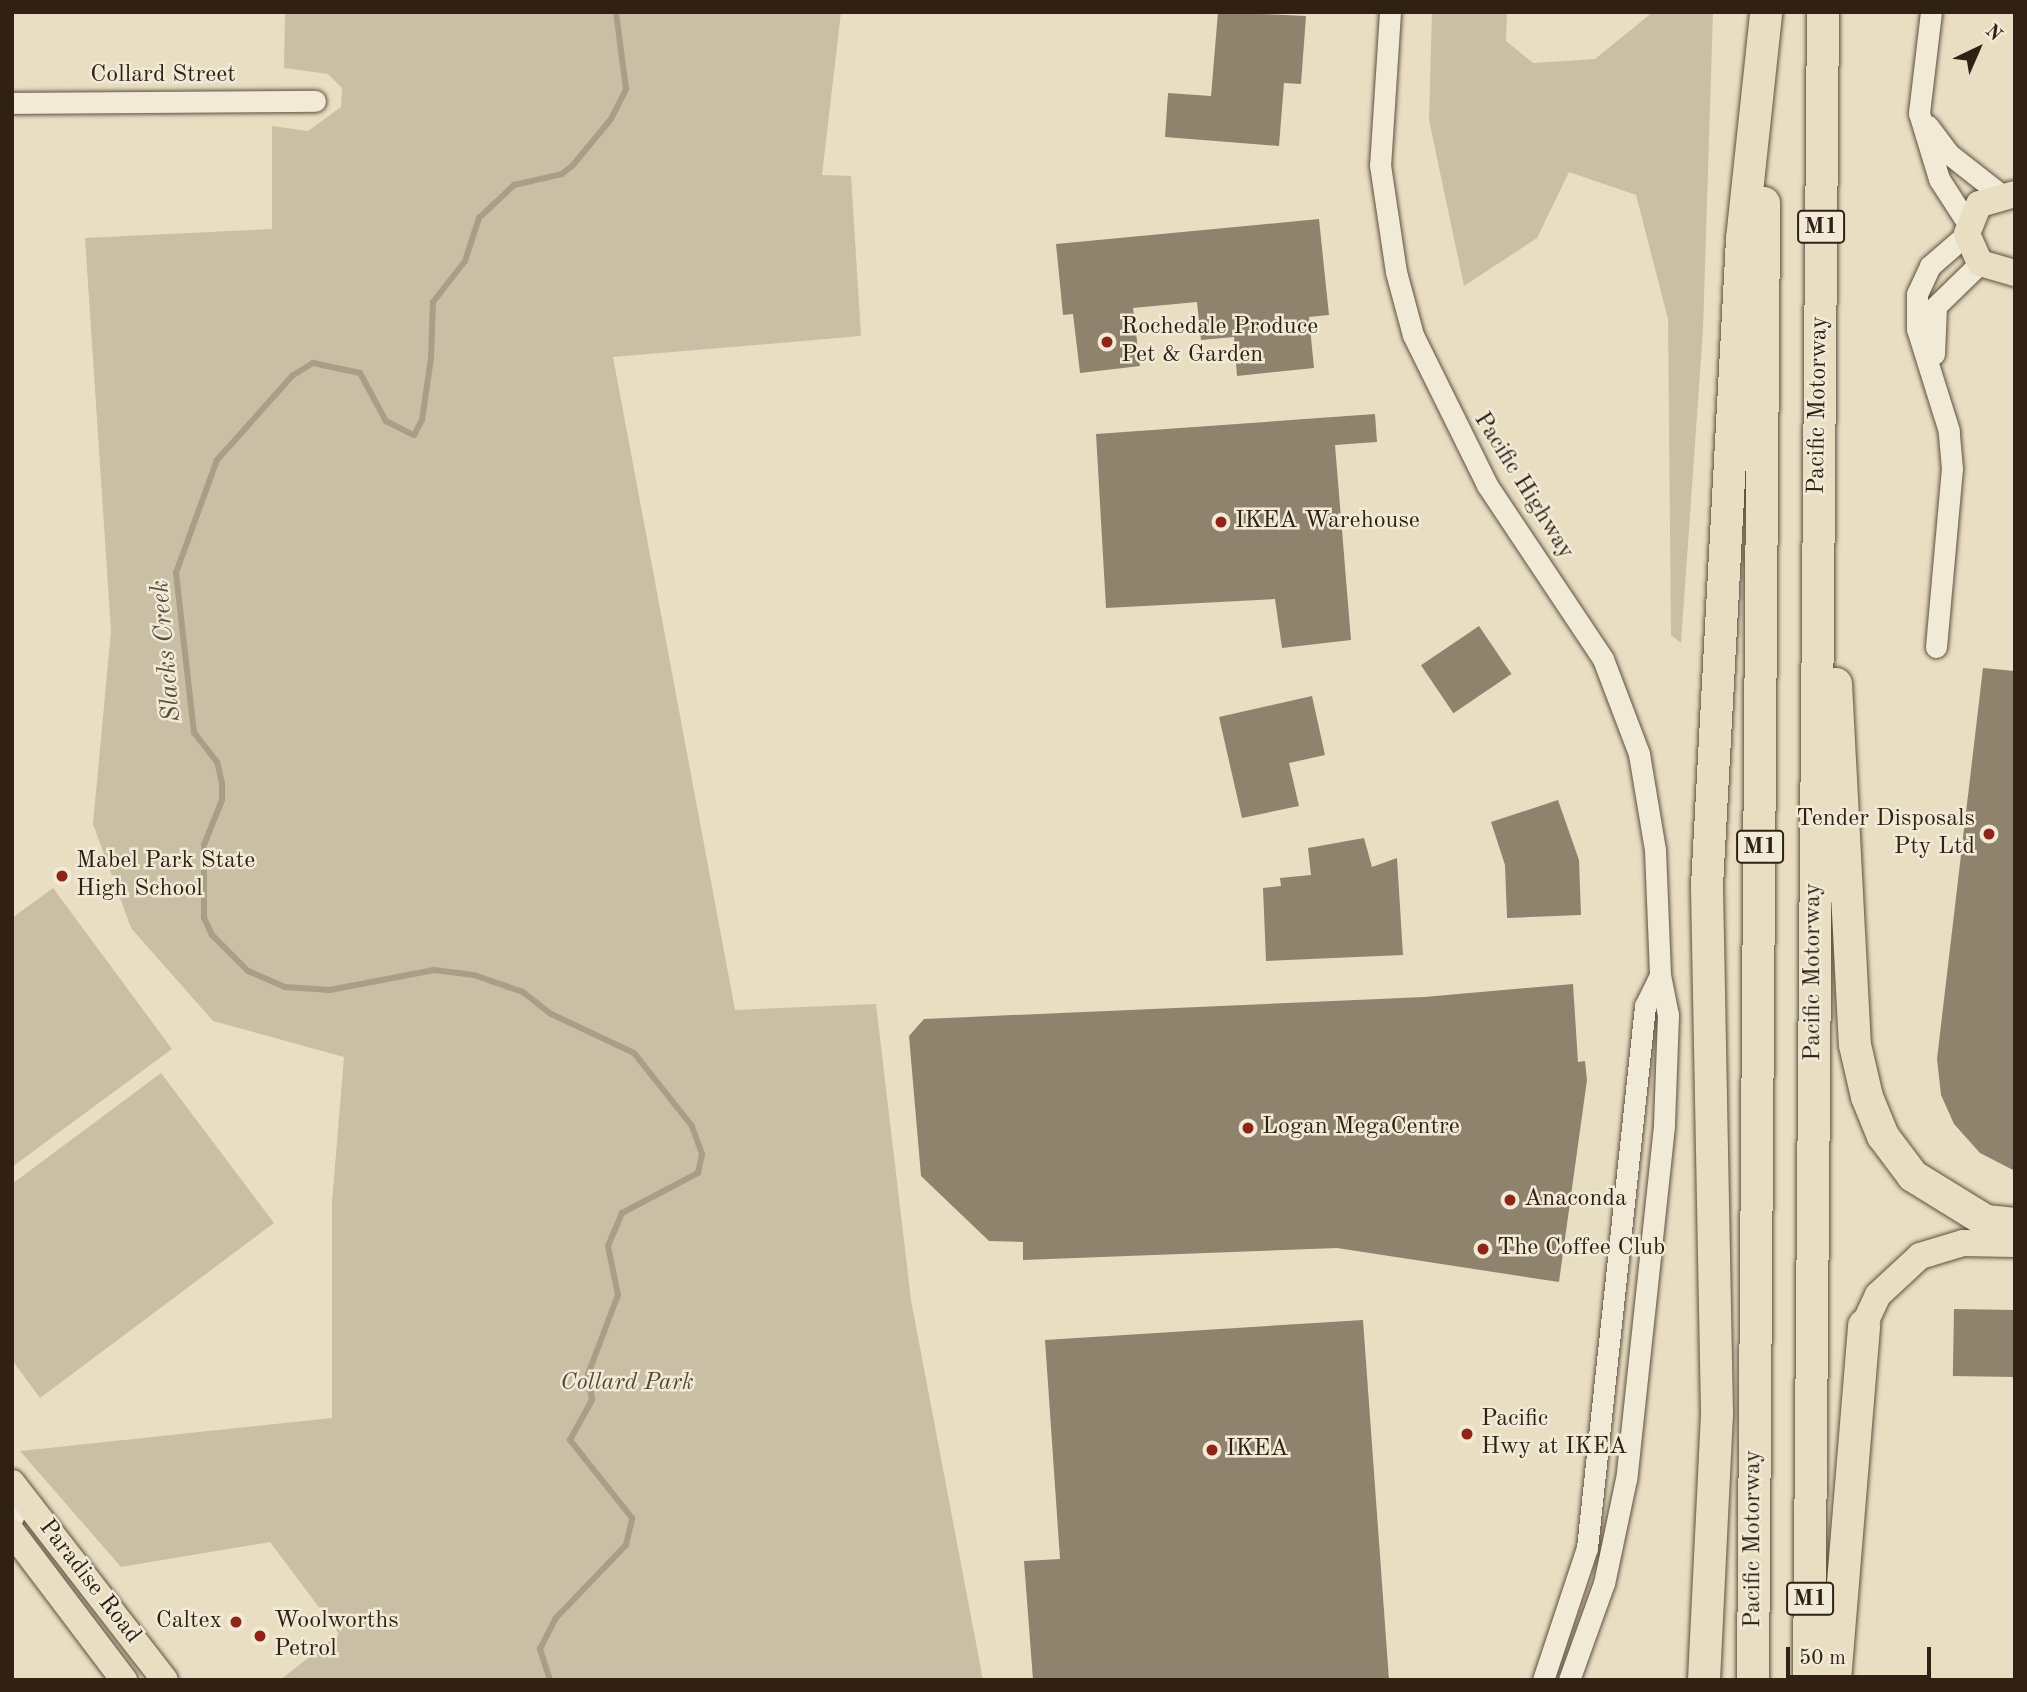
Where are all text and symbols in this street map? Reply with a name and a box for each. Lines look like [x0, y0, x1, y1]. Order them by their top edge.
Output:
north arrow [1943, 14, 2013, 84]
text: N [1981, 22, 2005, 45]
street label: Collard Street [90, 62, 236, 90]
road number: M1 [1797, 208, 1846, 246]
place label: Rochedale Produce Pet & Garden [1121, 314, 1318, 370]
street label: Pacific Motorway [1803, 316, 1835, 494]
marker: Rochedale Produce Pet & Garden [1099, 334, 1115, 350]
street label: Pacific Highway [1466, 407, 1580, 565]
place label: IKEA Warehouse [1235, 508, 1420, 536]
marker: IKEA Warehouse [1213, 514, 1229, 530]
water label: Slacks Creek [145, 579, 189, 723]
place label: Tender Disposals Pty Ltd [1796, 806, 1975, 862]
marker: Tender Disposals Pty Ltd [1981, 826, 1997, 842]
road number: M1 [1736, 828, 1784, 866]
place label: Mabel Park State High School [76, 848, 255, 904]
marker: Mabel Park State High School [54, 868, 70, 884]
street label: Pacific Motorway [1800, 883, 1828, 1061]
place label: Logan MegaCentre [1262, 1114, 1460, 1142]
marker: Logan MegaCentre [1240, 1120, 1256, 1136]
place label: Anaconda [1524, 1186, 1627, 1214]
marker: Anaconda [1502, 1192, 1518, 1208]
place label: The Coffee Club [1497, 1235, 1665, 1263]
marker: The Coffee Club [1475, 1241, 1491, 1257]
park label: Collard Park [560, 1370, 694, 1398]
place label: Pacific Hwy at IKEA [1481, 1406, 1627, 1462]
marker: Pacific Hwy at IKEA [1459, 1426, 1475, 1442]
place label: IKEA [1226, 1436, 1288, 1464]
marker: IKEA [1204, 1442, 1220, 1458]
street label: Pacific Motorway [1740, 1450, 1768, 1628]
street label: Paradise Road [32, 1514, 146, 1650]
road number: M1 [1786, 1580, 1834, 1618]
place label: Caltex [156, 1608, 222, 1636]
place label: Woolworths Petrol [274, 1608, 399, 1664]
marker: Caltex [228, 1614, 244, 1630]
marker: Woolworths Petrol [252, 1628, 268, 1644]
scale bar [1789, 1632, 1934, 1676]
text: 50 m [1799, 1648, 1846, 1669]

